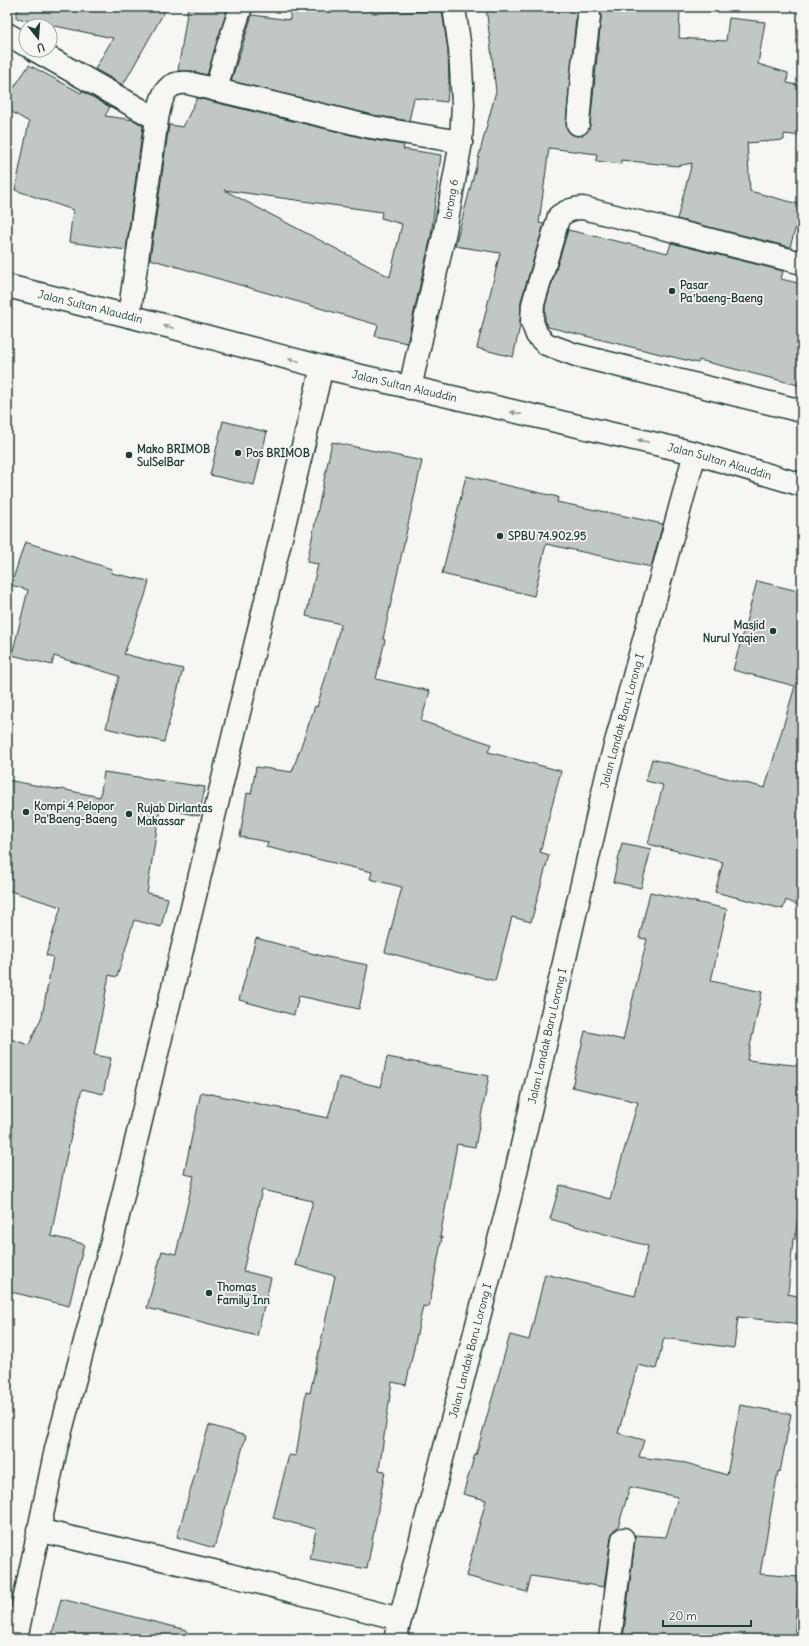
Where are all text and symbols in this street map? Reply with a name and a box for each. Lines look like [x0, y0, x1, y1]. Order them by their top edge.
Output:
north arrow [18, 18, 58, 58]
text: U [35, 40, 47, 55]
street label: lorong 6 [440, 178, 461, 221]
place label: Pasar Paʼbaeng-Baeng [680, 278, 763, 306]
marker: Pasar Paʼbaeng-Baeng [667, 286, 677, 296]
street label: Jalan Sultan Alauddin [37, 287, 144, 326]
one-way arrow [162, 323, 175, 329]
one-way arrow [288, 357, 300, 363]
street label: Jalan Sultan Alauddin [351, 367, 459, 405]
one-way arrow [510, 409, 522, 415]
one-way arrow [637, 438, 649, 444]
street label: Jalan Sultan Alauddin [666, 440, 773, 483]
place label: Mako BRIMOB SulSelBar [137, 442, 210, 469]
place label: Pos BRIMOB [246, 446, 310, 460]
marker: Pos BRIMOB [233, 448, 243, 458]
marker: Mako BRIMOB SulSelBar [124, 450, 134, 460]
place label: SPBU 74.902.95 [508, 529, 586, 543]
marker: SPBU 74.902.95 [495, 531, 505, 541]
place label: Masjid Nurul Yaqien [703, 618, 766, 646]
marker: Masjid Nurul Yaqien [768, 626, 778, 636]
street label: Jalan Landak Baru Lorong I [597, 652, 647, 789]
place label: Kompi 4 Pelopor Pa'Baeng-Baeng [34, 799, 117, 827]
place label: Rujab Dirlantas Makassar [137, 801, 213, 828]
marker: Kompi 4 Pelopor Pa'Baeng-Baeng [21, 807, 31, 817]
marker: Rujab Dirlantas Makassar [124, 809, 134, 819]
street label: Jalan Landak Baru Lorong I [525, 967, 570, 1105]
place label: Thomas Family Inn [217, 1280, 271, 1308]
street label: Jalan Landak Baru Lorong I [446, 1282, 495, 1420]
marker: Thomas Family Inn [204, 1288, 214, 1298]
scale bar [663, 1602, 751, 1628]
text: 20 m [669, 1608, 697, 1623]

